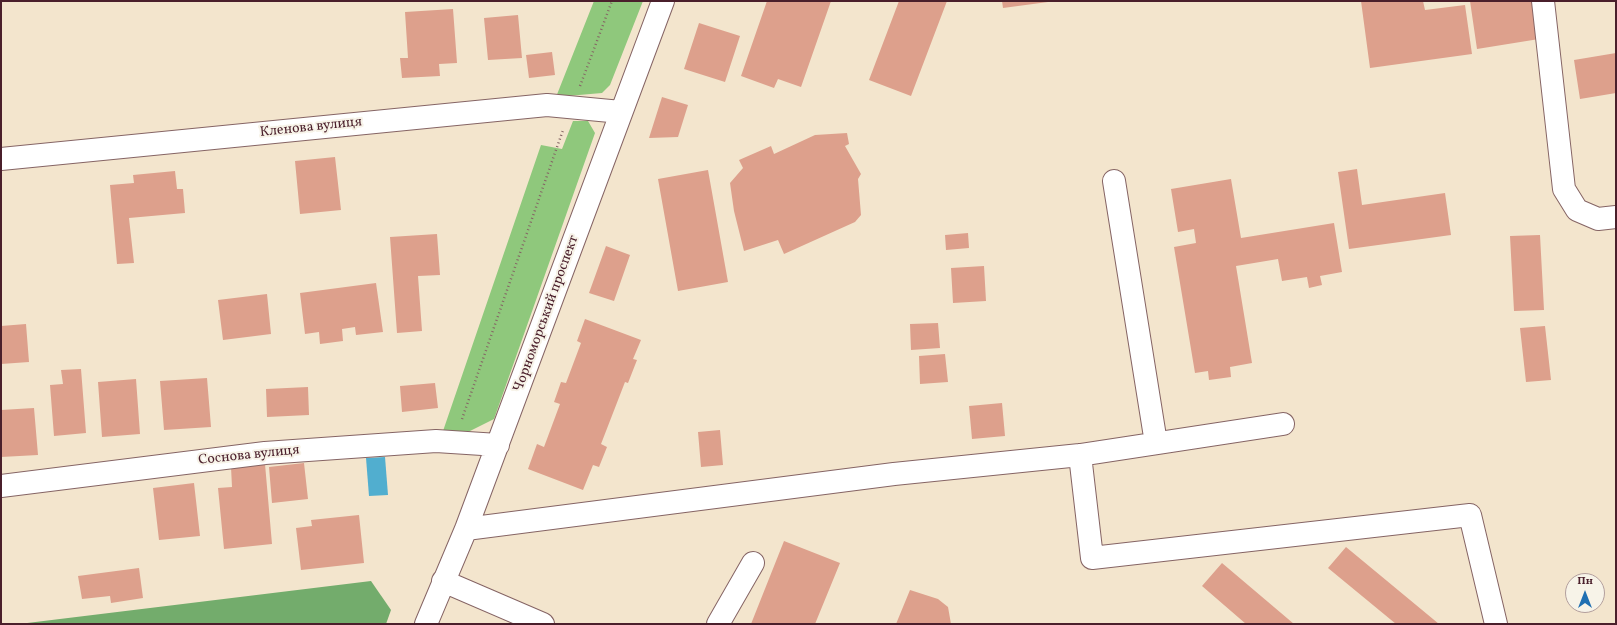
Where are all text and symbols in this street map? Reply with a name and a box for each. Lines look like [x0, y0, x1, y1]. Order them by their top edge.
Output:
street label: Кленова вулиця [259, 114, 363, 142]
street label: Чорноморський проспект [511, 233, 583, 395]
street label: Соснова вулиця [198, 442, 300, 470]
north arrow [1565, 573, 1605, 613]
text: Пн [1577, 574, 1593, 589]

